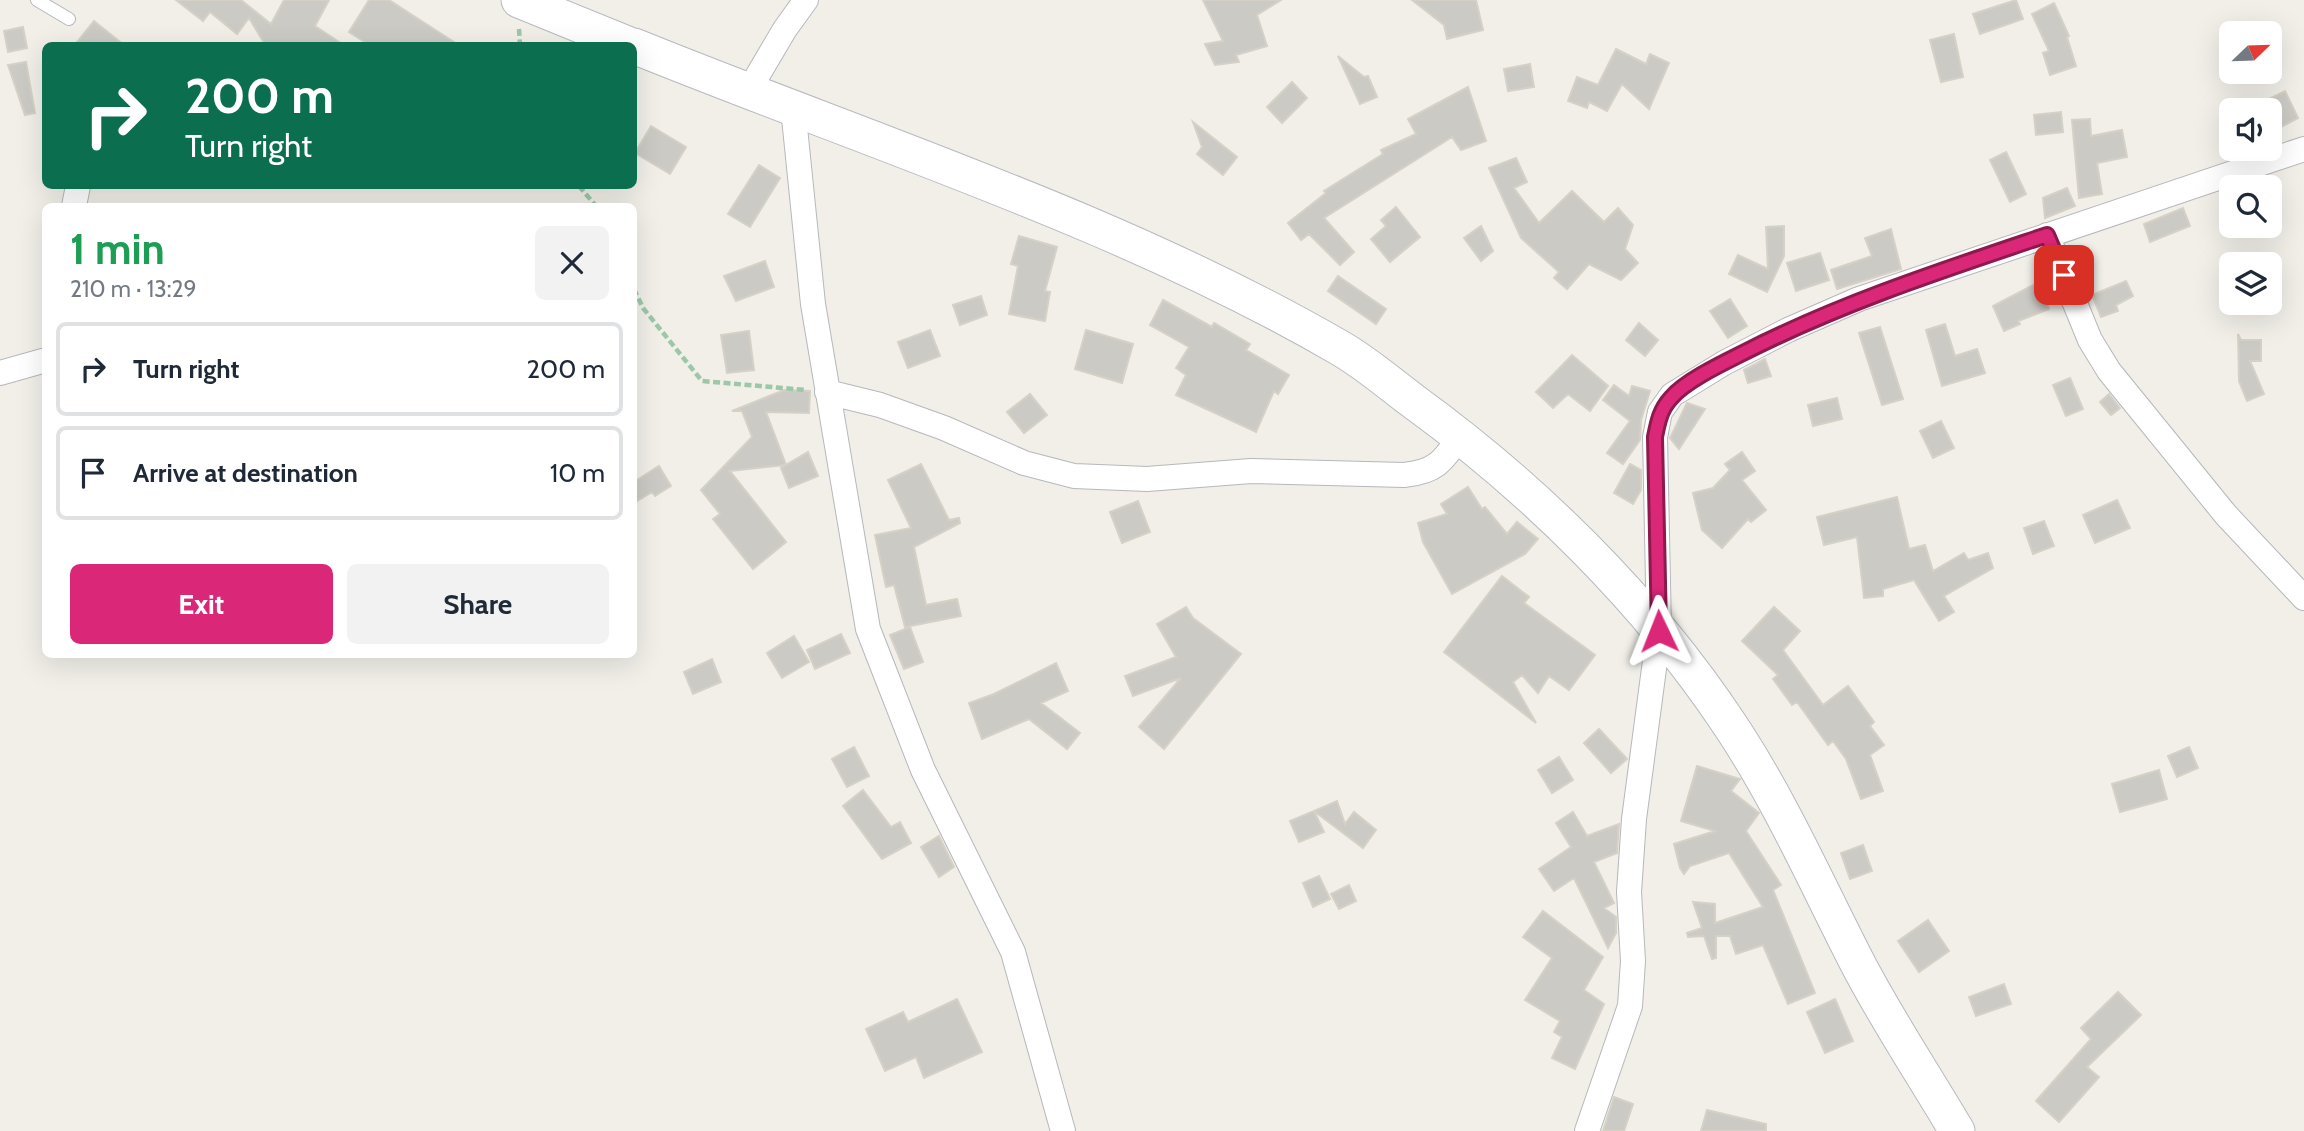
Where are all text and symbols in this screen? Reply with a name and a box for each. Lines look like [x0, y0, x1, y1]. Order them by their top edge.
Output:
north arrow [2219, 21, 2282, 84]
map controls [2219, 21, 2282, 315]
text: 200 m [185, 66, 334, 125]
icon: right [70, 70, 161, 161]
button: sound [2219, 98, 2282, 161]
text: Turn right [185, 126, 312, 165]
button: search [2219, 175, 2282, 238]
text: 1 min [70, 223, 165, 275]
button: close [535, 226, 609, 300]
pin [2034, 245, 2094, 305]
button: layers [2219, 252, 2282, 315]
icon: arrive [2045, 256, 2083, 294]
text: 210 m · 13:29 [70, 275, 197, 303]
icon: right [74, 350, 112, 388]
text: Turn right [133, 353, 239, 385]
text: 200 m [526, 353, 605, 385]
icon: arrive [74, 454, 112, 492]
text: Arrive at destination [133, 457, 358, 489]
text: 10 m [550, 457, 605, 489]
button: Exit [70, 564, 333, 644]
button: Share [347, 564, 609, 644]
position arrow [1622, 594, 1696, 668]

